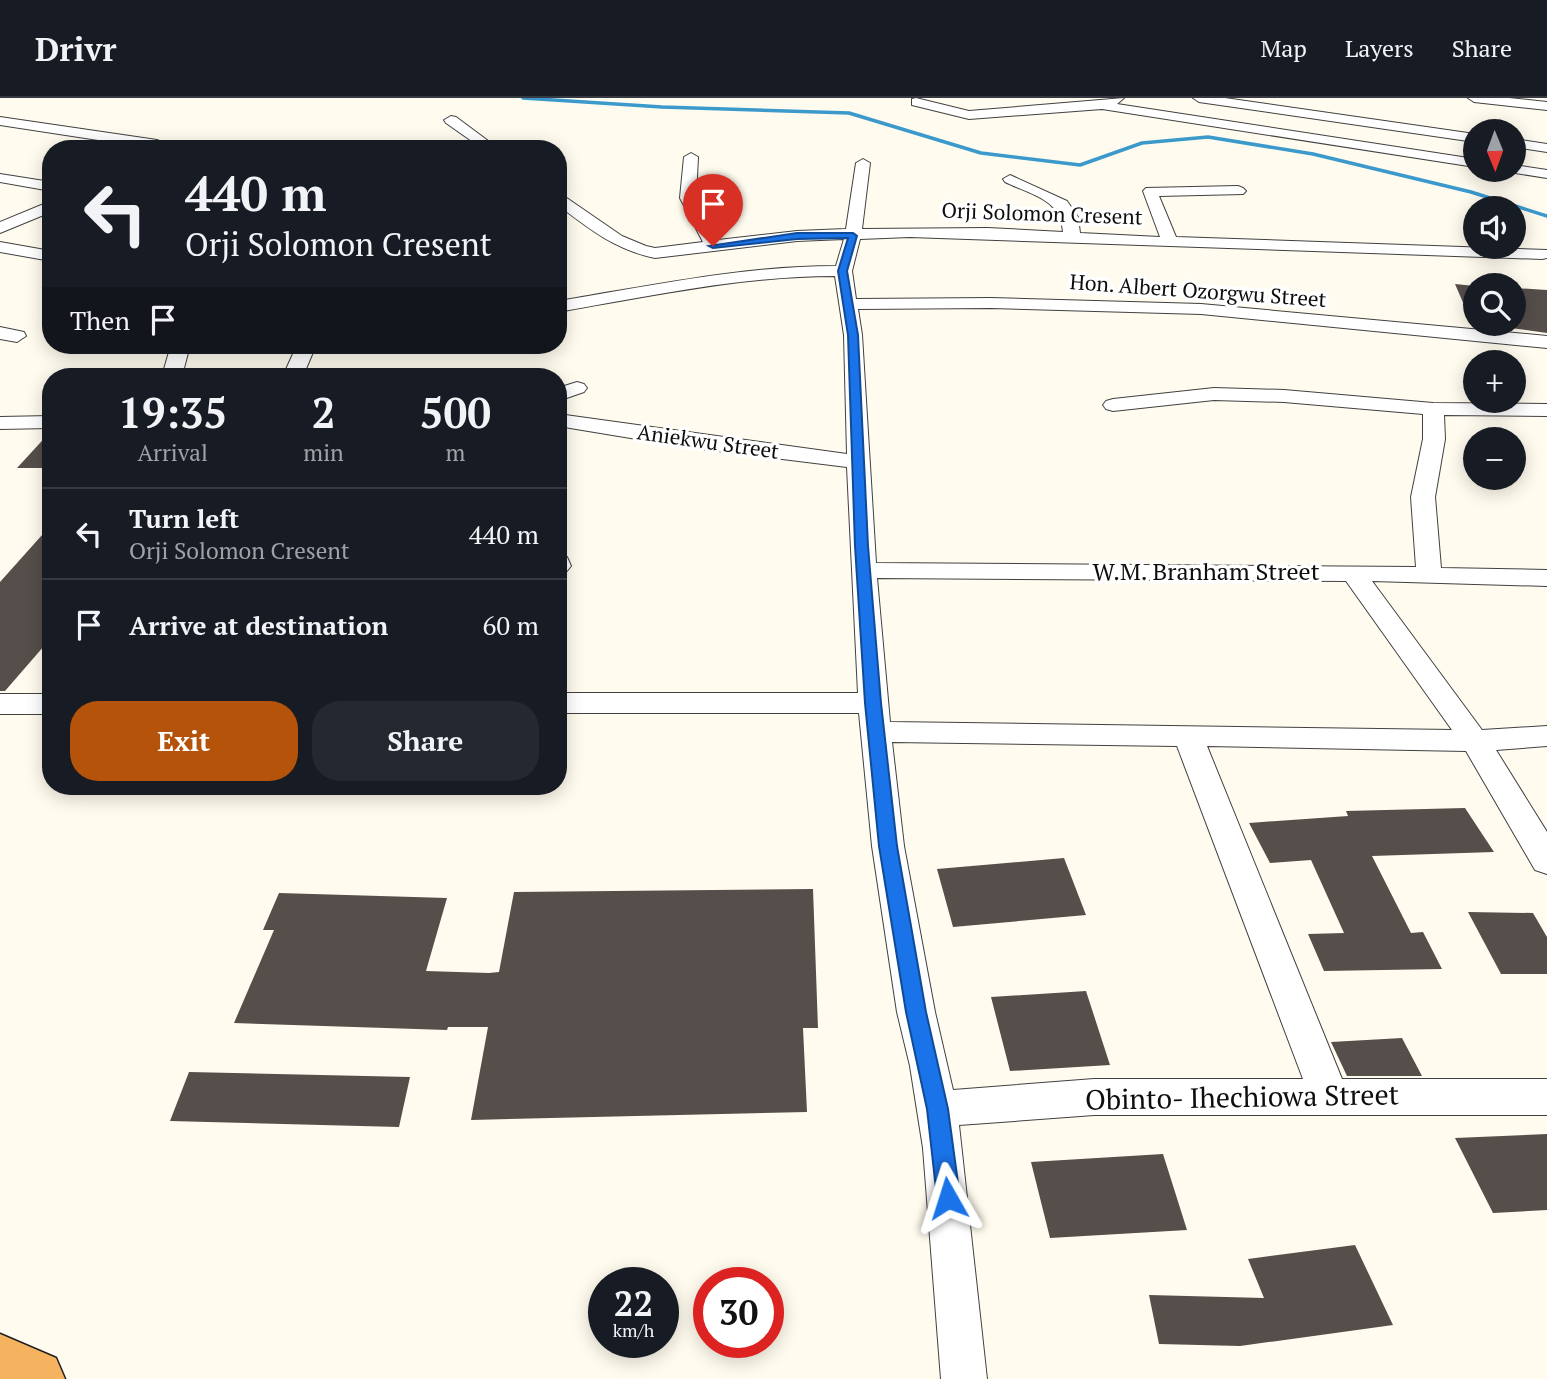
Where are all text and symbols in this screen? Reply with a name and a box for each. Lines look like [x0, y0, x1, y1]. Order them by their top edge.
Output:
text: Drivr [35, 27, 116, 70]
text: Map [1260, 32, 1307, 64]
text: Layers [1345, 32, 1414, 64]
text: Share [1452, 32, 1512, 64]
north arrow [1463, 119, 1526, 182]
map controls [1463, 119, 1526, 490]
text: 440 m [185, 160, 327, 225]
icon: left [70, 168, 161, 259]
pin [683, 174, 743, 246]
icon: arrive [694, 185, 732, 223]
street label: Orji Solomon Cresent [941, 195, 1143, 231]
button: sound [1463, 196, 1526, 259]
text: Orji Solomon Cresent [185, 223, 492, 265]
street label: Hon. Albert Ozorgwu Street [1069, 267, 1327, 313]
button: search [1463, 273, 1526, 336]
icon: arrive [144, 301, 182, 339]
text: Then [70, 303, 130, 337]
button: + [1463, 350, 1526, 413]
text: 19:35 [118, 384, 227, 440]
text: 2 [312, 384, 335, 440]
text: 500 [420, 384, 491, 440]
street label: Aniekwu Street [635, 417, 781, 465]
button: − [1463, 427, 1526, 490]
text: Arrival [137, 437, 208, 468]
text: min [303, 437, 344, 468]
text: m [445, 437, 465, 468]
text: Turn left [129, 501, 239, 535]
icon: left [70, 515, 108, 553]
text: 440 m [469, 517, 539, 551]
text: Orji Solomon Cresent [129, 535, 349, 566]
street label: W.M. Branham Street [1092, 555, 1320, 587]
icon: arrive [70, 606, 108, 644]
text: Arrive at destination [129, 608, 388, 642]
text: 60 m [483, 608, 539, 642]
button: Exit [70, 701, 298, 781]
button: Share [312, 701, 539, 781]
street label: Obinto- Ihechiowa Street [1085, 1075, 1400, 1118]
position arrow [911, 1161, 985, 1235]
speed limit sign: 30 [693, 1267, 784, 1358]
text: 22 [614, 1280, 653, 1326]
text: km/h [613, 1318, 654, 1342]

